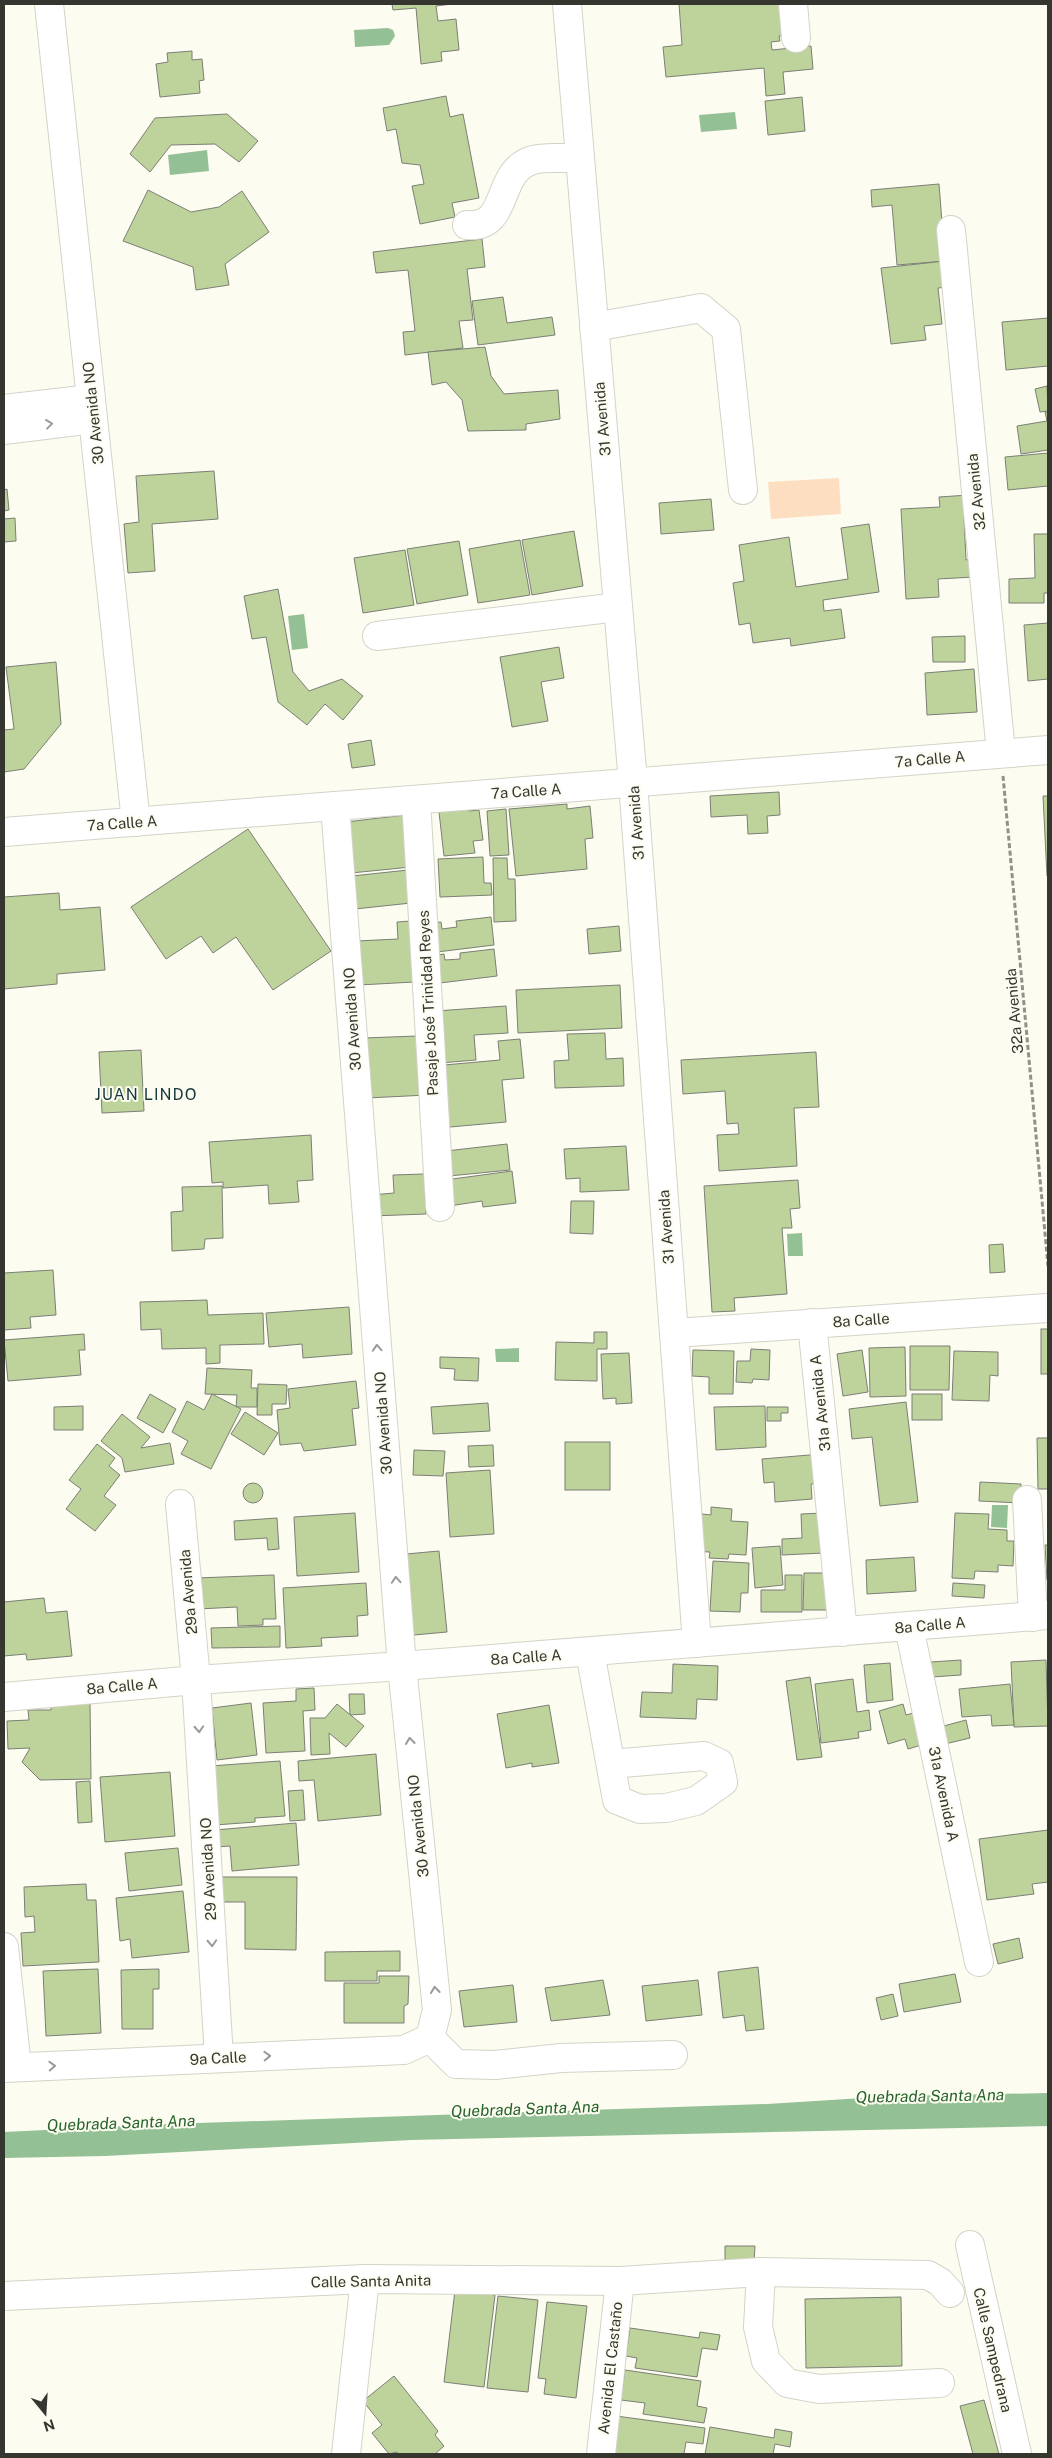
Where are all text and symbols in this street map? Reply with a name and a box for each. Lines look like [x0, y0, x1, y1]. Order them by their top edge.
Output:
street label: 30 Avenida NO [79, 361, 107, 465]
street label: 31 Avenida [590, 381, 614, 457]
one-way arrow [44, 420, 53, 430]
street label: 32 Avenida [964, 453, 988, 531]
street label: 7a Calle A [894, 747, 966, 771]
street label: 7a Calle A [490, 780, 562, 802]
street label: 31 Avenida [625, 785, 647, 861]
street label: 7a Calle A [86, 812, 158, 834]
street label: Pasaje José Trinidad Reyes [415, 910, 441, 1096]
street label: 30 Avenida NO [340, 967, 364, 1071]
street label: 32a Avenida [1002, 968, 1026, 1054]
district label: JUAN LINDO [95, 1085, 197, 1104]
street label: 31 Avenida [655, 1189, 677, 1265]
street label: 8a Calle [832, 1310, 890, 1330]
one-way arrow [372, 1344, 383, 1352]
street label: 31a Avenida A [806, 1354, 834, 1452]
street label: 30 Avenida NO [371, 1371, 395, 1475]
street label: 29a Avenida [176, 1549, 200, 1635]
one-way arrow [390, 1575, 401, 1583]
street label: 8a Calle A [894, 1613, 967, 1637]
street label: 8a Calle A [490, 1646, 563, 1668]
street label: 8a Calle A [86, 1674, 159, 1698]
one-way arrow [194, 1725, 205, 1733]
one-way arrow [405, 1737, 416, 1745]
street label: 31a Avenida A [926, 1745, 962, 1844]
street label: 30 Avenida NO [404, 1774, 432, 1878]
street label: 29 Avenida NO [197, 1817, 219, 1921]
one-way arrow [207, 1939, 218, 1947]
one-way arrow [430, 1986, 441, 1994]
street label: 9a Calle [189, 2048, 247, 2068]
one-way arrow [263, 2050, 271, 2061]
one-way arrow [49, 2060, 57, 2071]
water label: Quebrada Santa Ana [856, 2085, 1004, 2107]
water label: Quebrada Santa Ana [450, 2097, 600, 2121]
water label: Quebrada Santa Ana [46, 2111, 196, 2135]
street label: Calle Santa Anita [311, 2271, 431, 2291]
street label: Calle Sampedrana [970, 2286, 1016, 2414]
street label: Avenida El Castaño [595, 2301, 625, 2435]
north arrow [20, 2388, 70, 2438]
text: N [41, 2416, 57, 2435]

